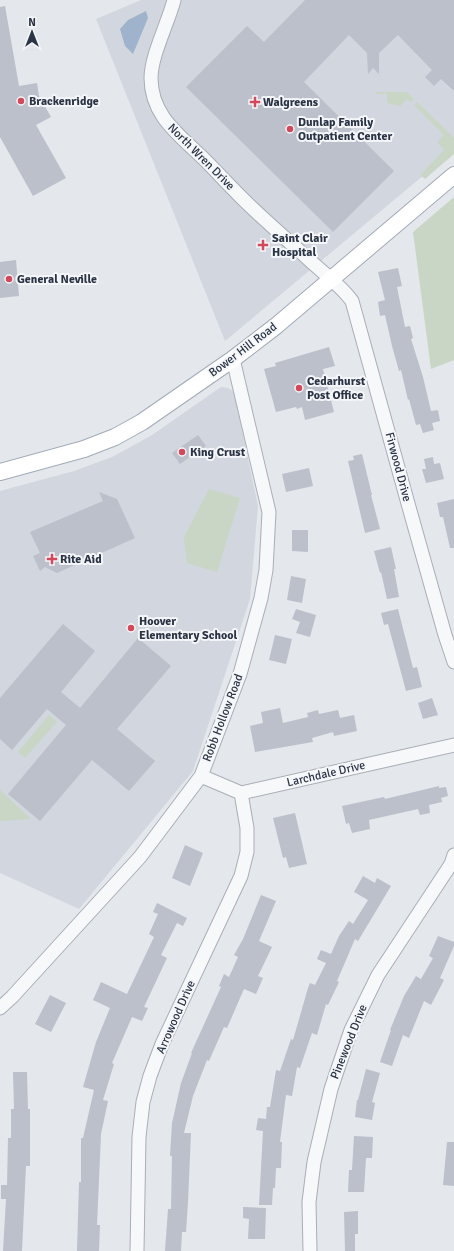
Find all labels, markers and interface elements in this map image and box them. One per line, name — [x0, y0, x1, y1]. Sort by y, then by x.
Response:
north arrow — [12, 12, 52, 52]
text: N — [28, 16, 36, 29]
place label: Brackenridge — [29, 94, 99, 109]
place label: Walgreens — [263, 95, 319, 110]
marker: Brackenridge — [16, 96, 26, 106]
marker: Walgreens — [250, 97, 260, 107]
place label: Dunlap Family Outpatient Center — [298, 115, 392, 144]
street label: North Wren Drive — [164, 120, 238, 194]
marker: Dunlap Family Outpatient Center — [285, 124, 295, 134]
place label: Saint Clair Hospital — [272, 231, 328, 260]
marker: Saint Clair Hospital — [257, 239, 269, 251]
place label: General Neville — [17, 272, 97, 287]
marker: General Neville — [4, 274, 14, 284]
street label: Bower Hill Road — [206, 319, 280, 381]
place label: Cedarhurst Post Office — [307, 374, 366, 403]
marker: Cedarhurst Post Office — [294, 383, 304, 393]
street label: Firwood Drive — [382, 431, 414, 503]
place label: King Crust — [190, 445, 246, 460]
marker: King Crust — [177, 447, 187, 457]
place label: Rite Aid — [60, 552, 102, 567]
marker: Rite Aid — [47, 554, 57, 564]
place label: Hoover Elementary School — [139, 614, 238, 643]
marker: Hoover Elementary School — [126, 623, 136, 633]
street label: Robb Hollow Road — [199, 672, 247, 764]
street label: Larchdale Drive — [285, 758, 367, 790]
street label: Arrowood Drive — [153, 978, 199, 1056]
street label: Pinewood Drive — [327, 1002, 371, 1082]

